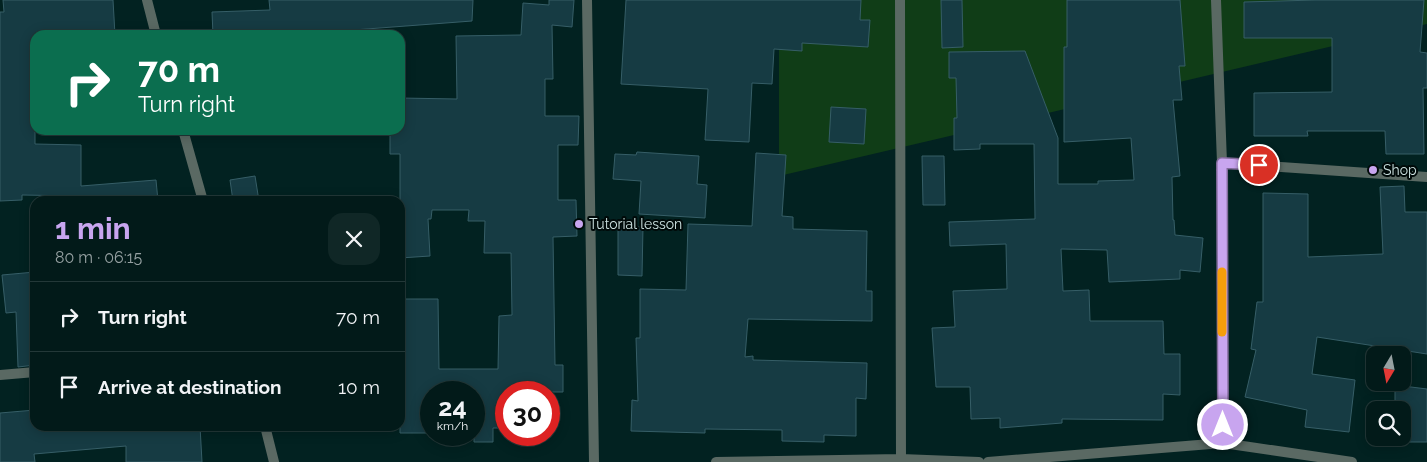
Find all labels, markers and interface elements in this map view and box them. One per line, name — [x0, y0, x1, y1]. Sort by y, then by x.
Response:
text: 70 m — [138, 49, 220, 90]
icon: right — [55, 50, 120, 115]
text: Turn right — [138, 91, 235, 117]
pin — [1238, 144, 1280, 186]
icon: arrive — [1245, 151, 1273, 179]
place label: Shop — [1383, 162, 1417, 178]
marker: Shop — [1367, 164, 1379, 176]
text: 1 min — [55, 211, 131, 246]
button: close — [328, 213, 380, 265]
place label: Tutorial lesson — [589, 216, 682, 232]
marker: Tutorial lesson — [573, 218, 585, 230]
text: 80 m · 06:15 — [55, 248, 142, 267]
icon: right — [55, 303, 83, 331]
text: Turn right — [98, 306, 187, 328]
text: 70 m — [336, 306, 380, 328]
north arrow — [1366, 346, 1411, 391]
map controls — [1366, 346, 1411, 446]
icon: arrive — [55, 373, 83, 401]
text: Arrive at destination — [98, 376, 282, 398]
text: 10 m — [338, 376, 380, 398]
speed limit sign: 30 — [495, 381, 560, 446]
text: 24 — [438, 392, 467, 422]
position arrow — [1196, 398, 1248, 450]
button: search — [1366, 401, 1411, 446]
text: km/h — [437, 419, 468, 433]

